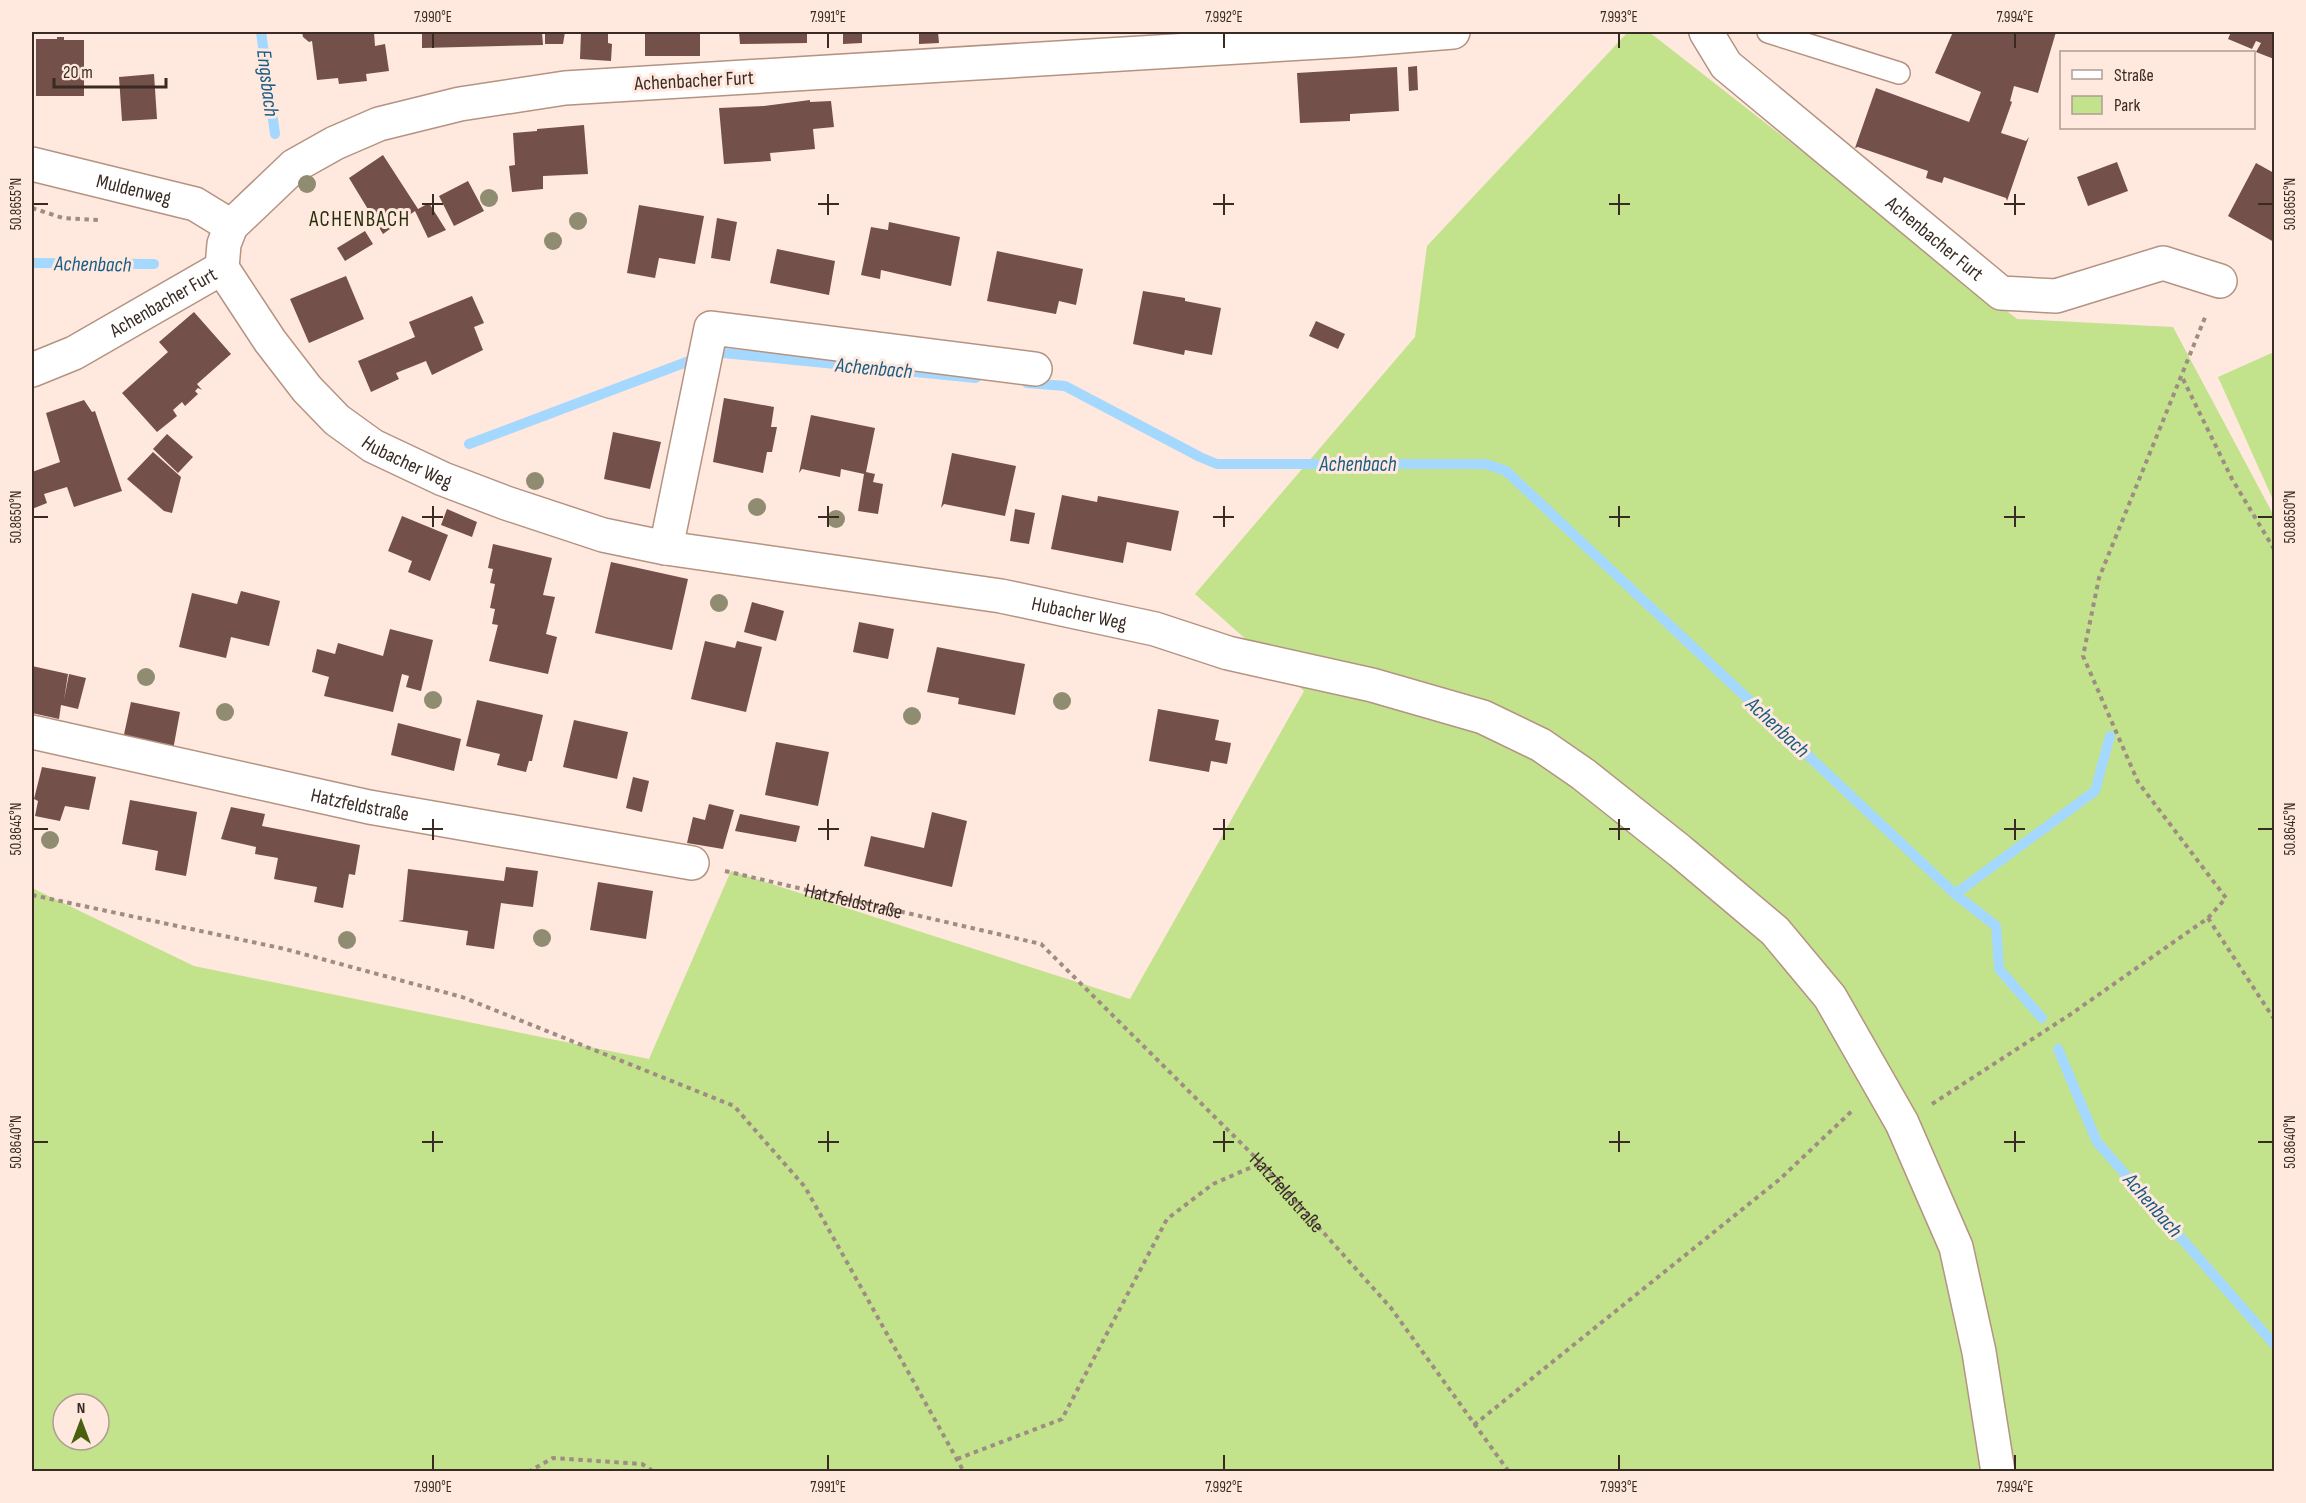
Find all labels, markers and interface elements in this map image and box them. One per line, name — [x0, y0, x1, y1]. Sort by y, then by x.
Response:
text: 7.990°E — [414, 8, 452, 27]
text: 7.991°E — [810, 8, 846, 27]
text: 7.992°E — [1205, 8, 1243, 27]
text: 7.993°E — [1600, 8, 1638, 27]
text: 7.994°E — [1997, 8, 2033, 27]
water label: Engsbach — [251, 48, 284, 118]
scale bar — [54, 51, 166, 89]
legend — [2060, 51, 2255, 129]
text: 20 m — [63, 62, 93, 83]
text: Straße — [2114, 65, 2154, 86]
street label: Achenbacher Furt — [633, 66, 754, 96]
text: Park — [2114, 95, 2140, 116]
street label: Muldenweg — [94, 169, 174, 211]
text: 50.8655°N — [7, 178, 26, 230]
text: 50.8655°N — [2281, 178, 2300, 230]
street label: Achenbacher Furt — [1880, 191, 1988, 286]
district label: ACHENBACH — [308, 207, 411, 232]
water label: Achenbach — [53, 251, 132, 278]
street label: Achenbacher Furt — [105, 263, 221, 343]
water label: Achenbach — [833, 353, 914, 384]
street label: Hubacher Weg — [357, 431, 455, 494]
water label: Achenbach — [1318, 452, 1397, 477]
text: 50.8650°N — [7, 491, 26, 543]
text: 50.8650°N — [2281, 491, 2300, 543]
street label: Hubacher Weg — [1029, 592, 1129, 636]
water label: Achenbach — [1740, 691, 1815, 763]
street label: Hatzfeldstraße — [309, 783, 411, 827]
text: 50.8645°N — [7, 803, 26, 855]
text: 50.8645°N — [2281, 803, 2300, 855]
street label: Hatzfeldstraße — [802, 879, 905, 925]
text: 50.8640°N — [7, 1115, 26, 1169]
text: 50.8640°N — [2281, 1115, 2300, 1169]
street label: Hatzfeldstraße — [1244, 1148, 1329, 1238]
water label: Achenbach — [2117, 1167, 2187, 1243]
north arrow — [51, 1392, 111, 1452]
text: N — [77, 1399, 85, 1418]
text: 7.990°E — [414, 1478, 452, 1497]
text: 7.991°E — [810, 1478, 846, 1497]
text: 7.992°E — [1205, 1478, 1243, 1497]
text: 7.993°E — [1600, 1478, 1638, 1497]
text: 7.994°E — [1997, 1478, 2033, 1497]

